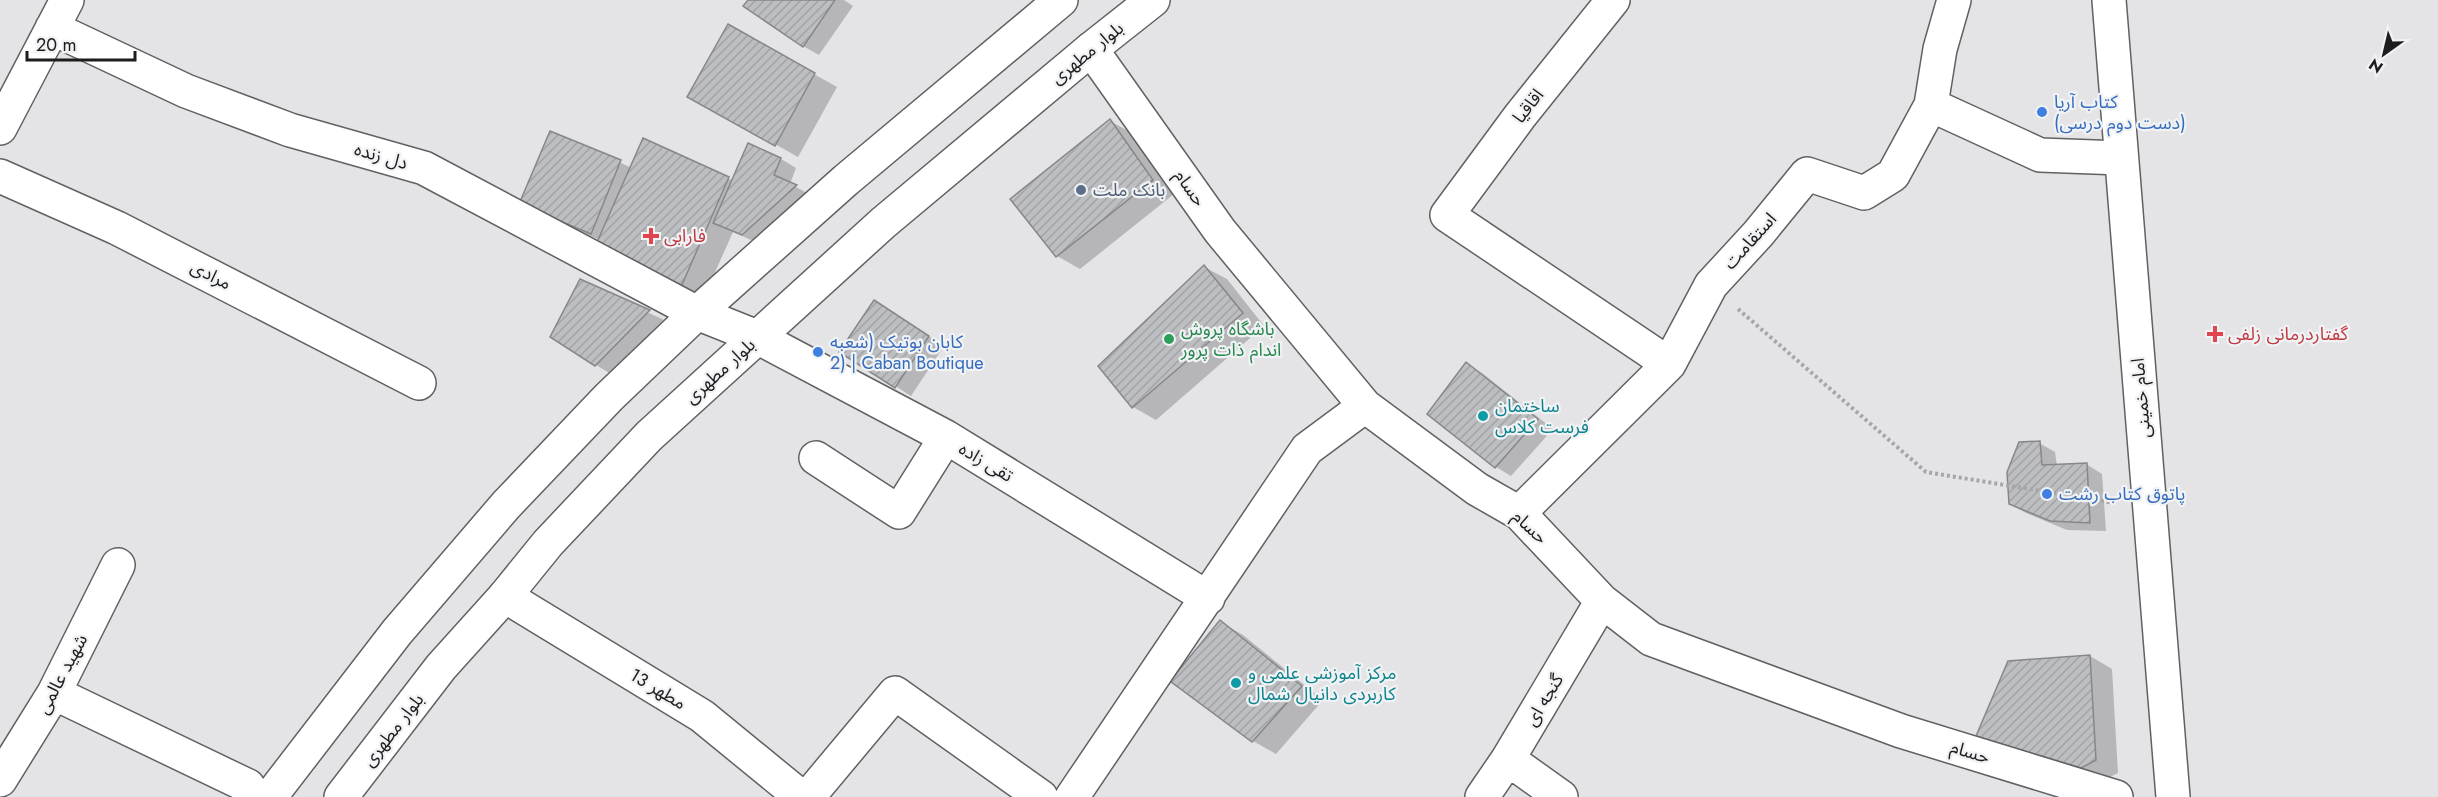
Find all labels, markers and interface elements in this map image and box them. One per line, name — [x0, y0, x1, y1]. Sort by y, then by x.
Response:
street label: بلوار مطهری — [1045, 15, 1129, 91]
scale bar — [27, 24, 135, 62]
north arrow — [2354, 24, 2414, 84]
text: 20 m — [36, 32, 76, 58]
text: N — [2364, 53, 2388, 79]
street label: اقاقیا — [1506, 83, 1550, 129]
place label: کتاب آریا (دست دوم درسی) — [2054, 89, 2186, 137]
marker: کتاب آریا (دست دوم درسی) — [2035, 105, 2049, 119]
street label: دل زنده — [351, 136, 411, 176]
street label: حسام — [1167, 164, 1212, 212]
place label: بانک ملت — [1093, 177, 1165, 203]
marker: بانک ملت — [1074, 183, 1088, 197]
street label: استقامت — [1717, 207, 1783, 275]
place label: فارابی — [664, 223, 706, 249]
marker: فارابی — [642, 227, 660, 245]
street label: مرادی — [186, 254, 236, 296]
place label: باشگاه پروش اندام ذات پرور — [1180, 316, 1281, 364]
place label: گفتاردرمانی زلفی — [2228, 321, 2349, 347]
marker: گفتاردرمانی زلفی — [2206, 325, 2224, 343]
place label: کابان بوتیک (شعبه 2) | Caban Boutique — [830, 329, 984, 376]
street label: بلوار مطهری — [679, 332, 761, 410]
marker: باشگاه پروش اندام ذات پرور — [1162, 332, 1176, 346]
marker: کابان بوتیک (شعبه 2) | Caban Boutique — [811, 345, 825, 359]
street label: امام خمینی — [2125, 357, 2158, 439]
place label: ساختمان فرست کلاس — [1495, 393, 1589, 440]
marker: ساختمان فرست کلاس — [1476, 409, 1490, 423]
street label: تقی زاده — [954, 436, 1018, 488]
place label: پاتوق کتاب رشت — [2059, 481, 2185, 507]
marker: پاتوق کتاب رشت — [2040, 487, 2054, 501]
street label: حسام — [1506, 504, 1553, 551]
street label: شهید عالمی — [30, 629, 94, 719]
place label: مرکز آموزشی علمی و کاربردی دانیال شمال — [1248, 660, 1396, 707]
street label: مطهر 13 — [625, 662, 691, 716]
street label: گنجه ای — [1518, 668, 1570, 731]
marker: مرکز آموزشی علمی و کاربردی دانیال شمال — [1229, 676, 1243, 690]
street label: بلوار مطهری — [356, 688, 430, 772]
street label: حسام — [1947, 734, 1993, 771]

